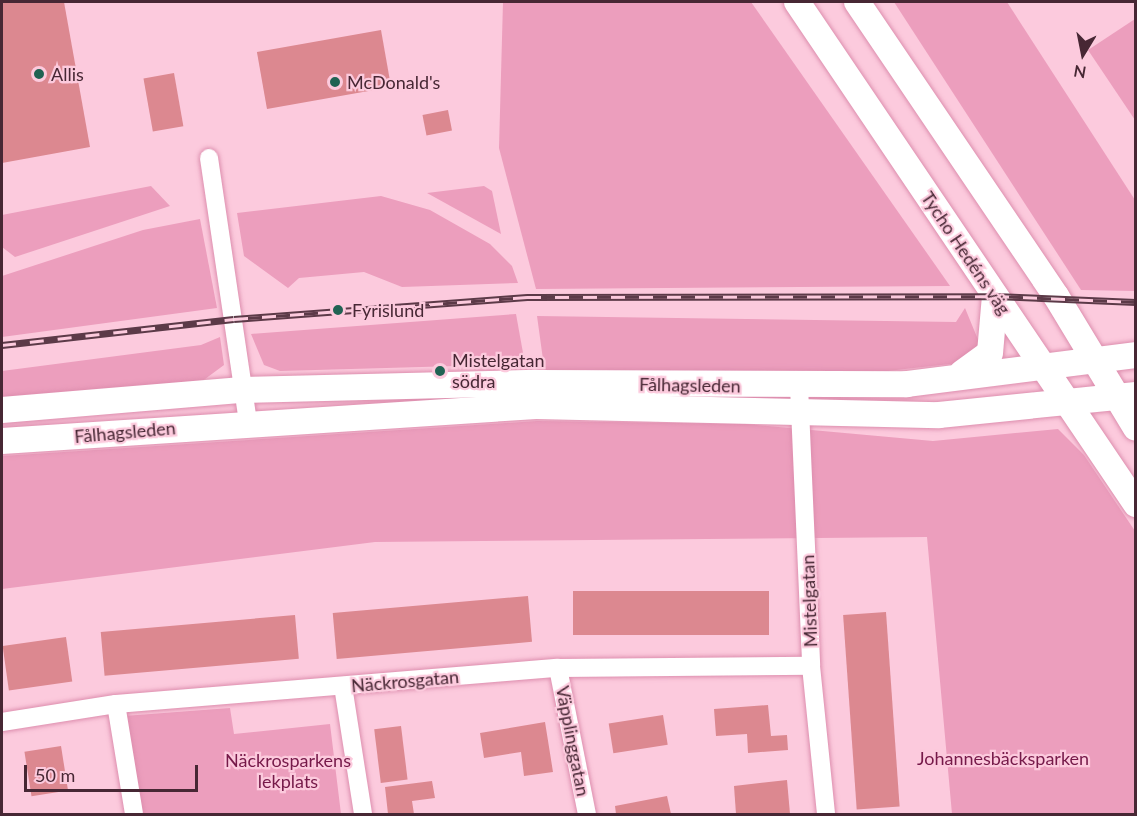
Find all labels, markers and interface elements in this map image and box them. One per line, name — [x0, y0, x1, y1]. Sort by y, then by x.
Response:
north arrow — [1053, 24, 1113, 84]
text: N — [1072, 62, 1088, 83]
place label: Allis — [51, 63, 84, 85]
marker: Allis — [32, 67, 46, 81]
place label: McDonald's — [347, 71, 440, 93]
marker: McDonald's — [328, 75, 342, 89]
street label: Tycho Hedéns väg — [917, 187, 1015, 319]
place label: Fyrislund — [352, 299, 424, 321]
marker: Fyrislund — [329, 301, 347, 319]
place label: Mistelgatan södra — [452, 350, 544, 392]
marker: Mistelgatan södra — [433, 364, 447, 378]
street label: Fålhagsleden — [639, 373, 741, 397]
street label: Fålhagsleden — [73, 417, 177, 447]
street label: Mistelgatan — [797, 554, 821, 648]
street label: Näckrosgatan — [350, 666, 460, 696]
street label: Väpplinggatan — [552, 684, 594, 798]
park label: Johannesbäcksparken — [917, 747, 1089, 769]
park label: Näckrosparkens lekplats — [225, 750, 351, 792]
scale bar — [27, 753, 201, 791]
text: 50 m — [35, 764, 75, 786]

